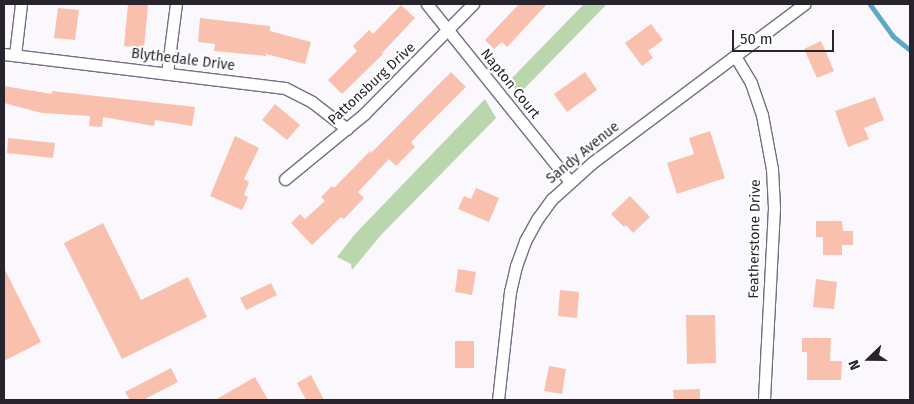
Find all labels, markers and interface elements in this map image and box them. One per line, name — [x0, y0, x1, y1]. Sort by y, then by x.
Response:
scale bar — [734, 20, 836, 52]
text: 50 m — [740, 30, 773, 48]
street label: Pattonsburg Drive — [325, 39, 419, 129]
street label: Blythedale Drive — [130, 45, 236, 75]
street label: Napton Court — [477, 46, 543, 122]
street label: Sandy Avenue — [543, 119, 623, 187]
street label: Featherstone Drive — [746, 179, 764, 299]
north arrow — [844, 334, 894, 384]
text: N — [845, 357, 864, 372]

